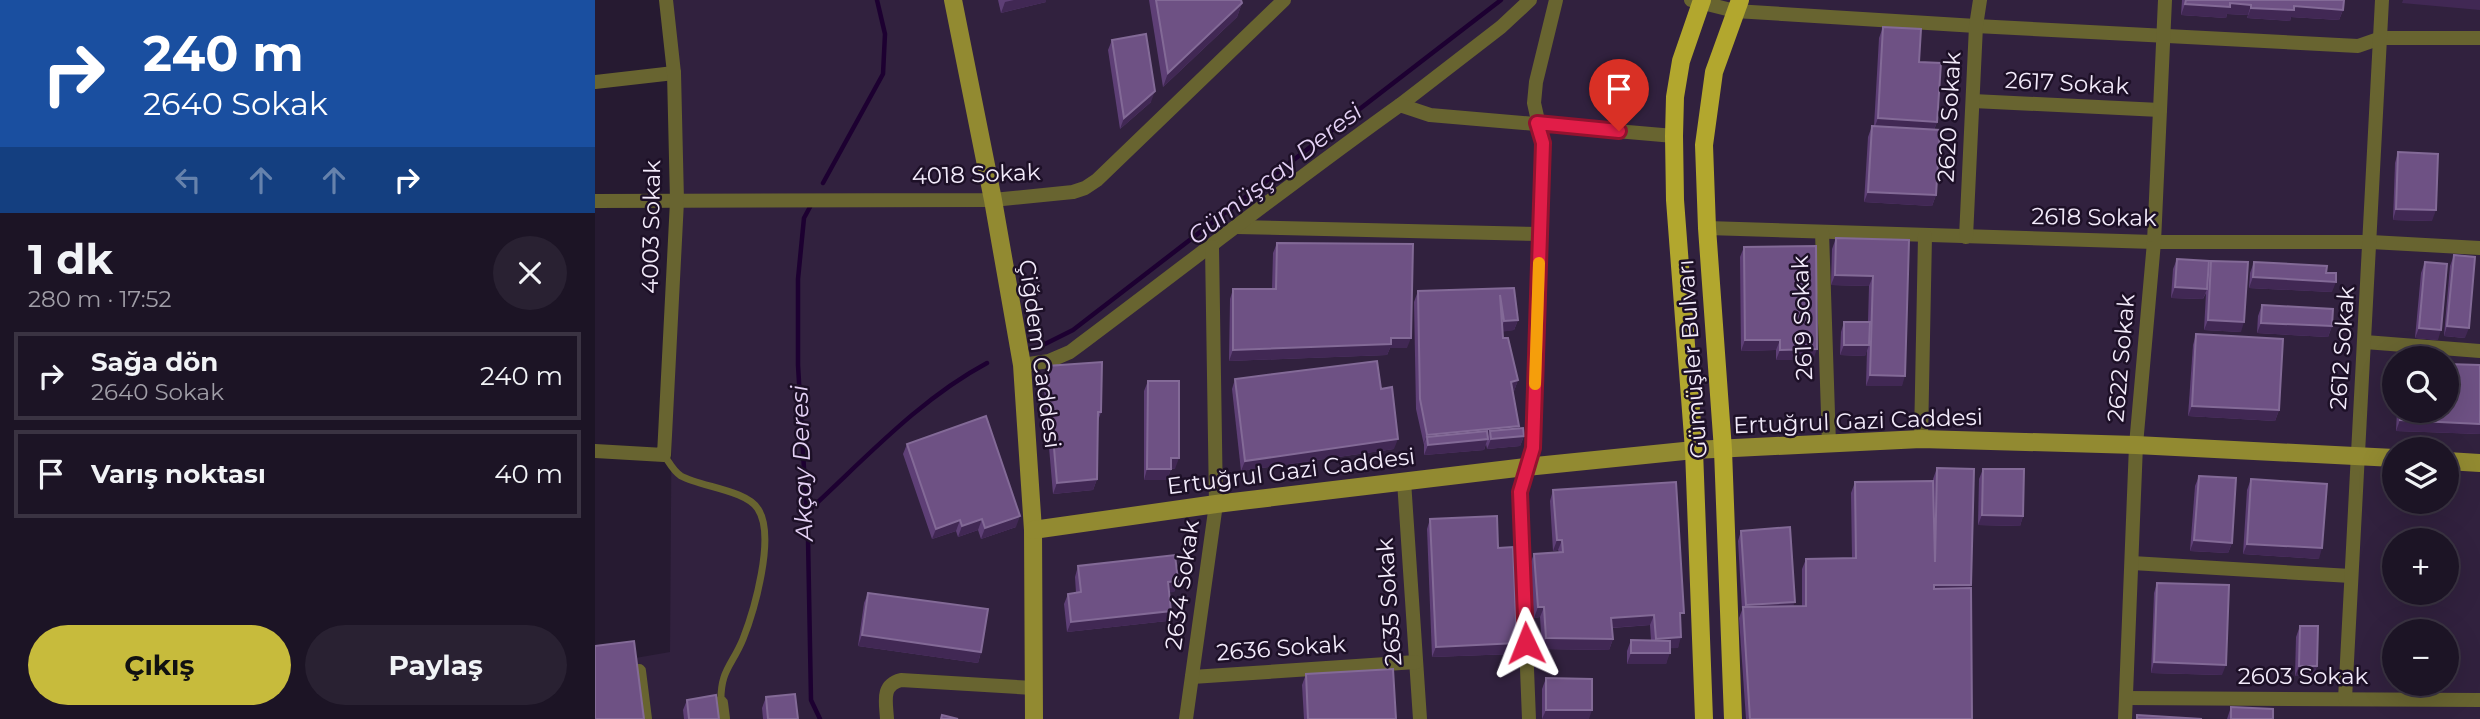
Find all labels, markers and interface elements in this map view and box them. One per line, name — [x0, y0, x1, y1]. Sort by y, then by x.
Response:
text: 240 m — [143, 24, 304, 83]
icon: right — [28, 28, 119, 119]
street label: 2620 Sokak — [1932, 51, 1966, 183]
pin — [1589, 59, 1649, 131]
street label: 2617 Sokak — [2004, 66, 2130, 100]
icon: arrive — [1600, 70, 1638, 108]
text: 2640 Sokak — [143, 84, 328, 123]
water label: Gümüşçay Deresi — [1182, 96, 1368, 251]
street label: 4018 Sokak — [911, 158, 1041, 190]
street label: 4003 Sokak — [636, 160, 666, 294]
icon: left — [169, 161, 207, 199]
icon: ahead — [242, 161, 280, 199]
icon: ahead — [315, 161, 353, 199]
icon: right — [388, 161, 426, 199]
street label: 2618 Sokak — [2031, 202, 2157, 232]
text: 1 dk — [28, 233, 113, 285]
button: close — [493, 236, 567, 310]
street label: 2619 Sokak — [1786, 255, 1818, 381]
street label: Çiğdem Caddesi — [1013, 258, 1067, 450]
street label: Gümüşler Bulvarı — [1671, 259, 1713, 459]
text: 280 m · 17:52 — [28, 285, 171, 313]
street label: 2612 Sokak — [2324, 285, 2360, 411]
street label: 2622 Sokak — [2101, 292, 2141, 423]
text: Sağa dön — [91, 346, 218, 378]
map controls — [2382, 346, 2459, 696]
button: search — [2382, 346, 2459, 423]
icon: right — [32, 357, 70, 395]
text: 240 m — [480, 360, 563, 392]
text: 2640 Sokak — [91, 378, 224, 406]
water label: Akçay Deresi — [784, 384, 819, 543]
street label: Ertuğrul Gazi Caddesi — [1733, 403, 1983, 439]
button: layers — [2382, 437, 2459, 514]
street label: Ertuğrul Gazi Caddesi — [1165, 442, 1417, 500]
icon: arrive — [32, 455, 70, 493]
text: Varış noktası — [91, 458, 266, 490]
text: 40 m — [494, 458, 563, 490]
street label: 2634 Sokak — [1159, 518, 1205, 652]
button: + — [2382, 528, 2459, 605]
street label: 2635 Sokak — [1371, 537, 1407, 667]
position arrow — [1489, 606, 1563, 680]
button: − — [2382, 619, 2459, 696]
button: Çıkış — [28, 625, 291, 705]
button: Paylaş — [305, 625, 567, 705]
street label: 2636 Sokak — [1215, 630, 1347, 666]
street label: 2603 Sokak — [2238, 662, 2368, 690]

